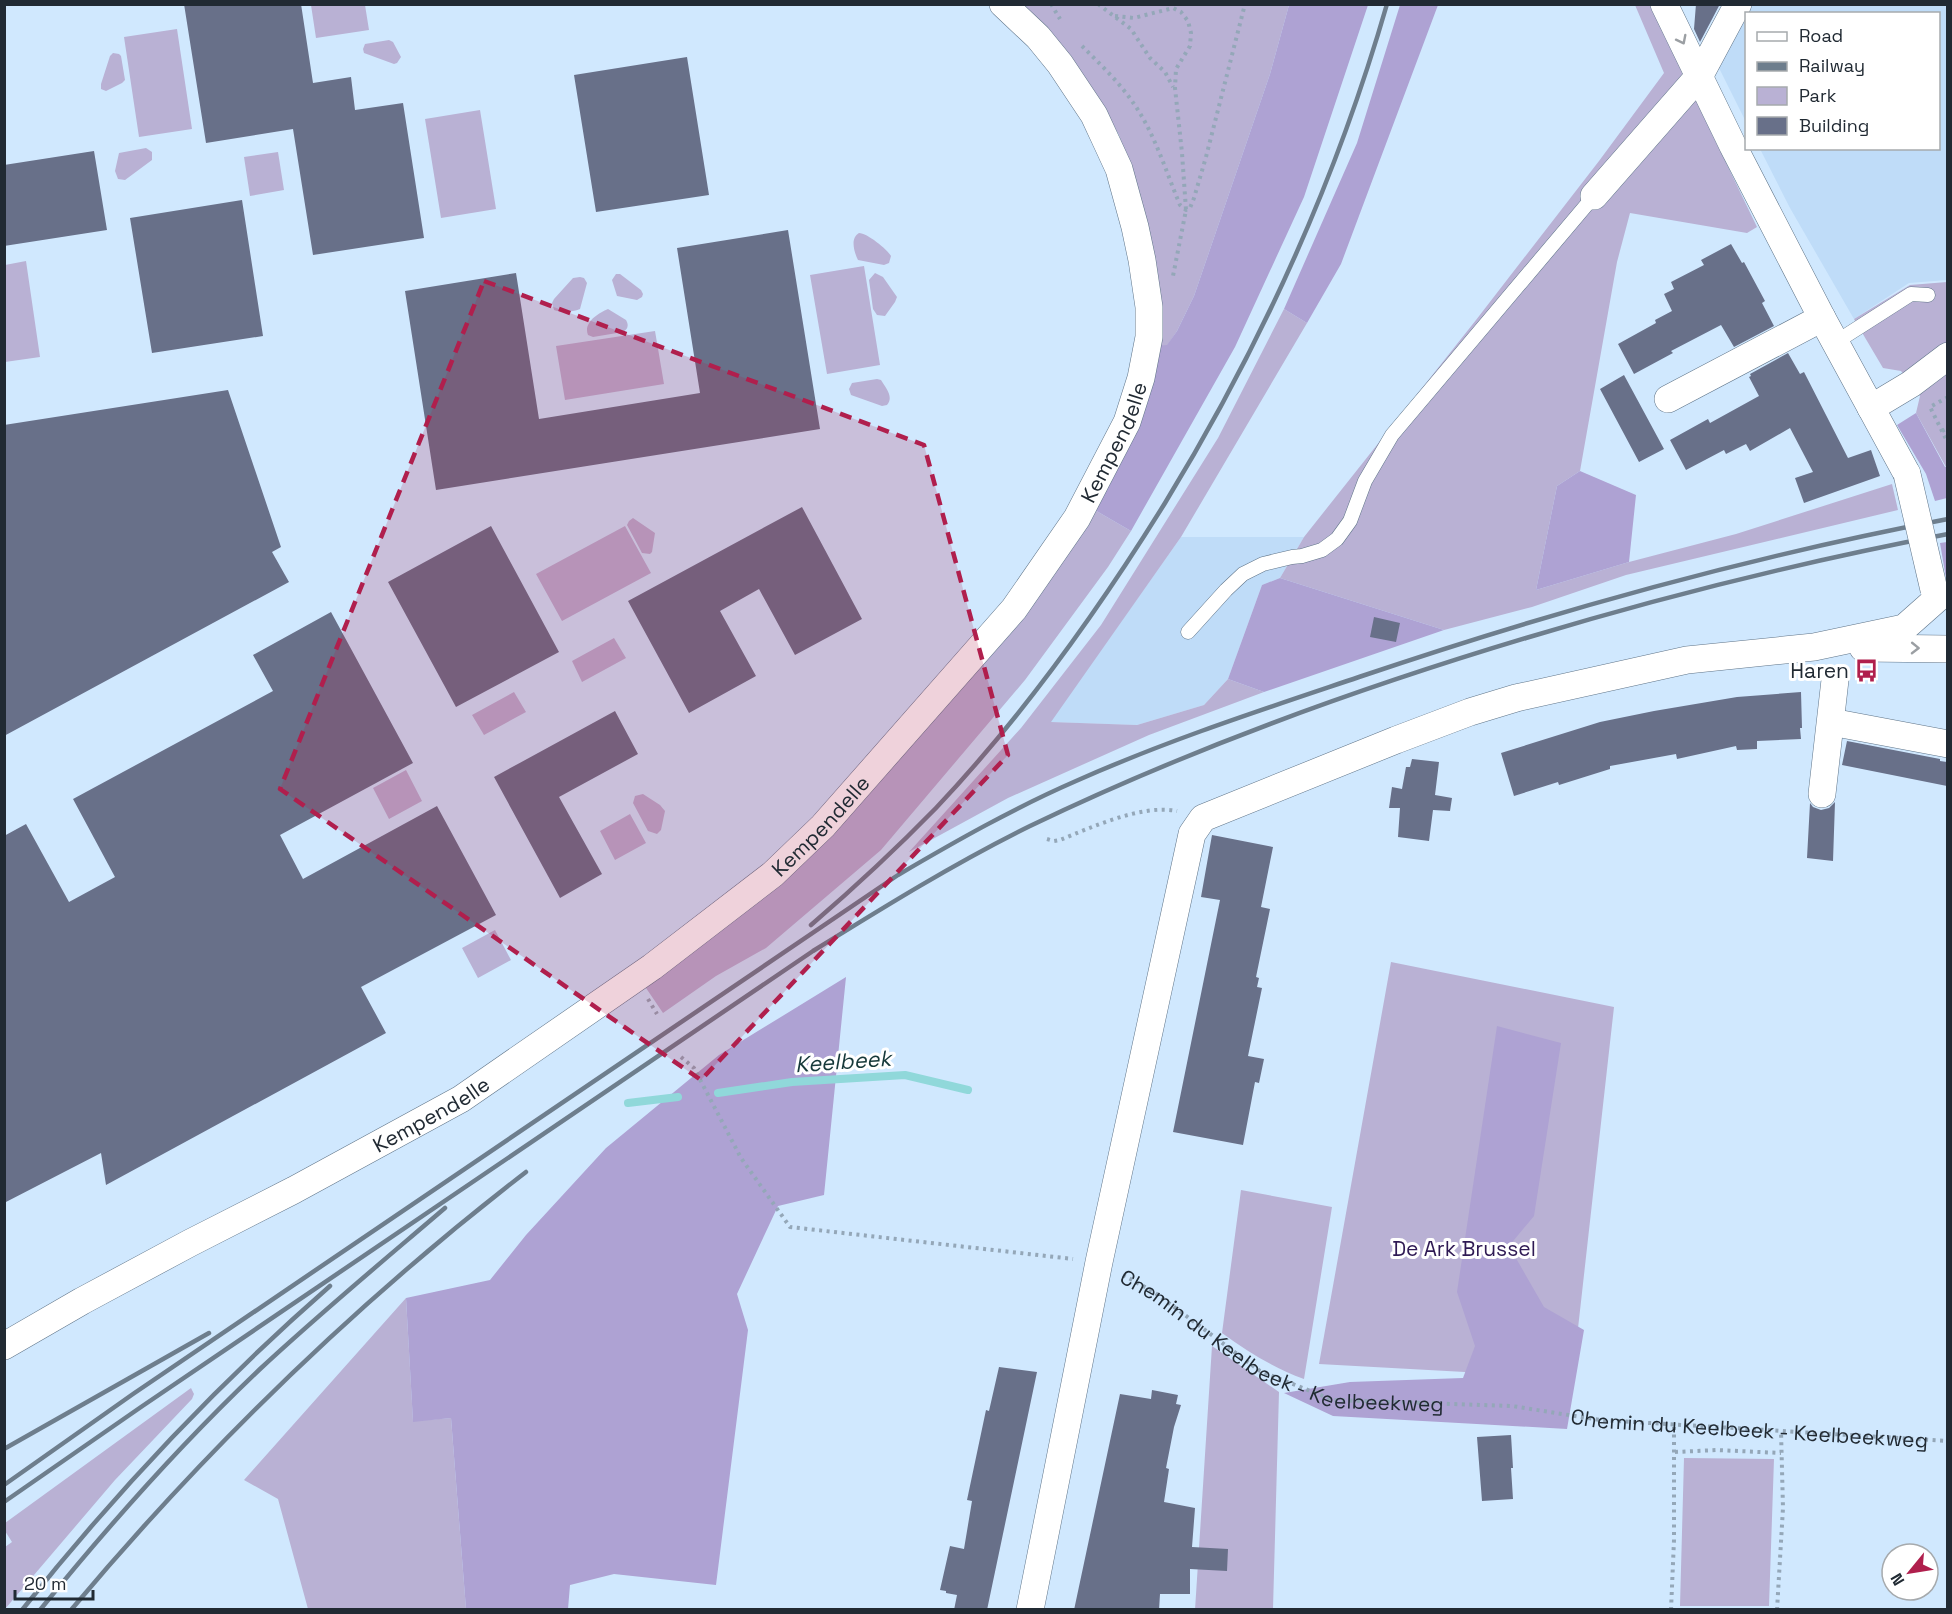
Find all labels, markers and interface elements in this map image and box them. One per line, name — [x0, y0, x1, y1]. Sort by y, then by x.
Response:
legend — [1745, 12, 1940, 150]
text: Road — [1799, 24, 1843, 47]
one-way arrow — [1674, 33, 1686, 44]
text: Railway — [1799, 54, 1865, 77]
text: Park — [1799, 84, 1837, 107]
text: Building — [1799, 114, 1869, 137]
street label: Kempendelle — [1074, 378, 1152, 507]
one-way arrow — [1910, 642, 1919, 655]
place label: Haren — [1790, 657, 1849, 684]
bus stop icon: Haren — [1854, 657, 1880, 683]
street label: Kempendelle — [765, 769, 875, 882]
water label: Keelbeek — [794, 1044, 894, 1078]
street label: Kempendelle — [368, 1070, 495, 1158]
park label: De Ark Brussel — [1392, 1235, 1536, 1262]
street label: Chemin du Keelbeek - Keelbeekweg — [1116, 1263, 1444, 1417]
street label: Chemin du Keelbeek - Keelbeekweg — [1569, 1402, 1929, 1453]
north arrow — [1880, 1542, 1940, 1602]
scale bar — [15, 1563, 93, 1601]
text: N — [1886, 1569, 1909, 1589]
text: 20 m — [24, 1572, 67, 1595]

